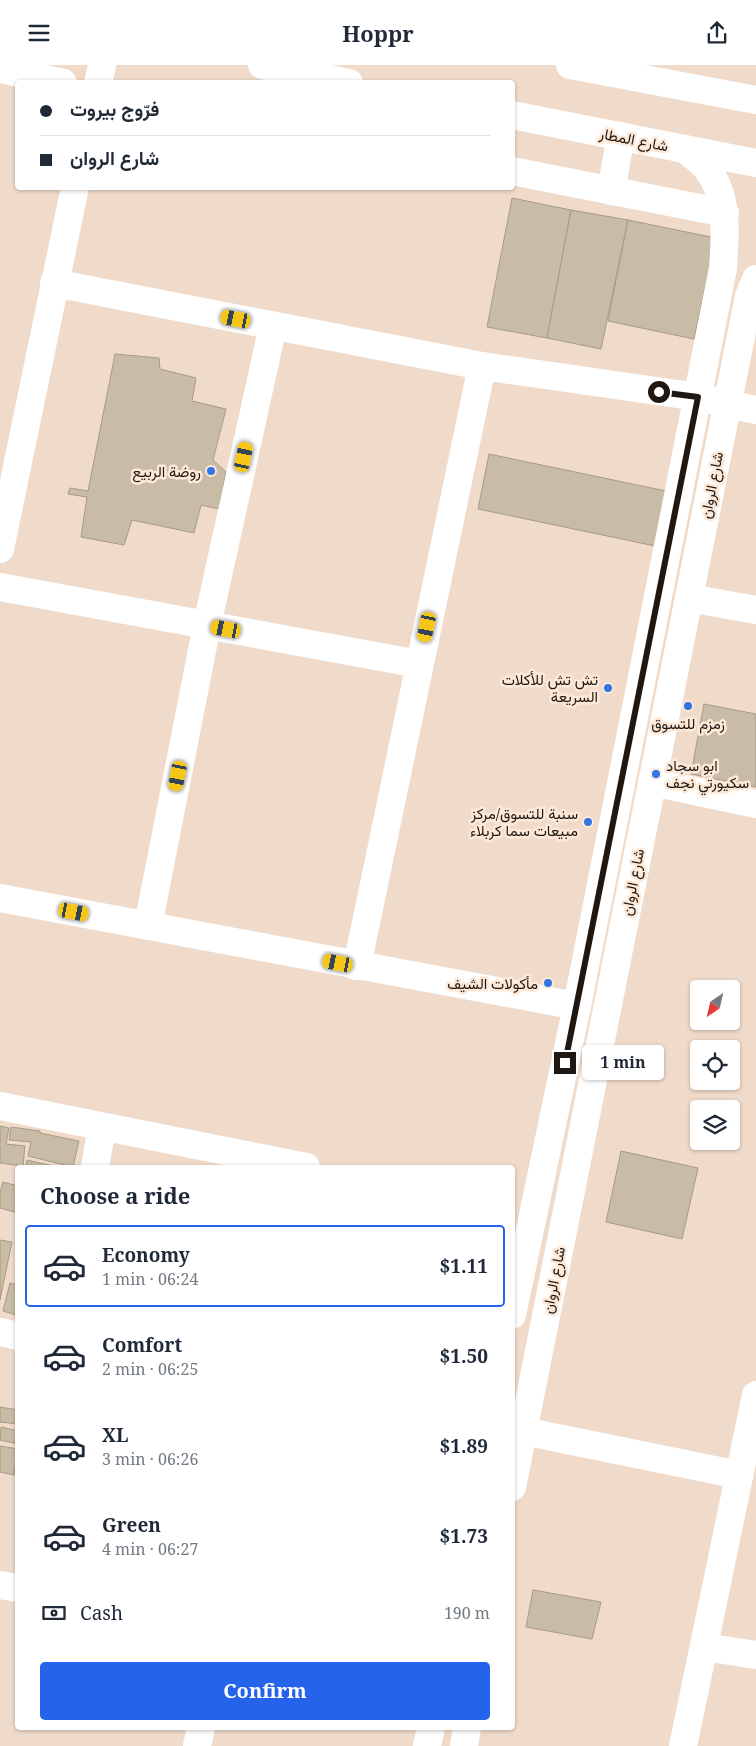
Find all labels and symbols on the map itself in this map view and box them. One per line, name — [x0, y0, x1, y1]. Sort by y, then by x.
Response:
street label: شارع المطار — [597, 122, 670, 157]
car — [219, 309, 252, 329]
route start — [648, 381, 670, 403]
car — [233, 441, 254, 473]
street label: شارع الروان — [695, 450, 729, 521]
place label: روضة الربيع — [132, 461, 201, 483]
marker: روضة الربيع — [205, 465, 217, 477]
car — [416, 611, 437, 643]
car — [209, 619, 242, 639]
place label: تش تش للأكلات السريعة — [502, 669, 598, 706]
marker: تش تش للأكلات السريعة — [602, 682, 614, 694]
marker: زمزم للتسوق — [682, 700, 694, 712]
place label: زمزم للتسوق — [651, 713, 725, 734]
place label: ابو سجاد سكيورتي نجف — [666, 755, 749, 796]
car — [167, 760, 188, 792]
marker: ابو سجاد سكيورتي نجف — [650, 768, 662, 780]
place label: سنبة للتسوق/مركز مبيعات سما كربلاء — [470, 803, 578, 840]
marker: سنبة للتسوق/مركز مبيعات سما كربلاء — [582, 816, 594, 828]
street label: شارع الروان — [616, 847, 650, 918]
car — [57, 902, 90, 922]
car — [321, 953, 354, 973]
place label: مأكولات الشيف — [447, 973, 538, 993]
marker: مأكولات الشيف — [542, 977, 554, 989]
north arrow — [690, 980, 740, 1030]
callout: 1 min — [582, 1045, 665, 1081]
route end — [554, 1052, 576, 1074]
street label: شارع الروان — [537, 1245, 571, 1316]

